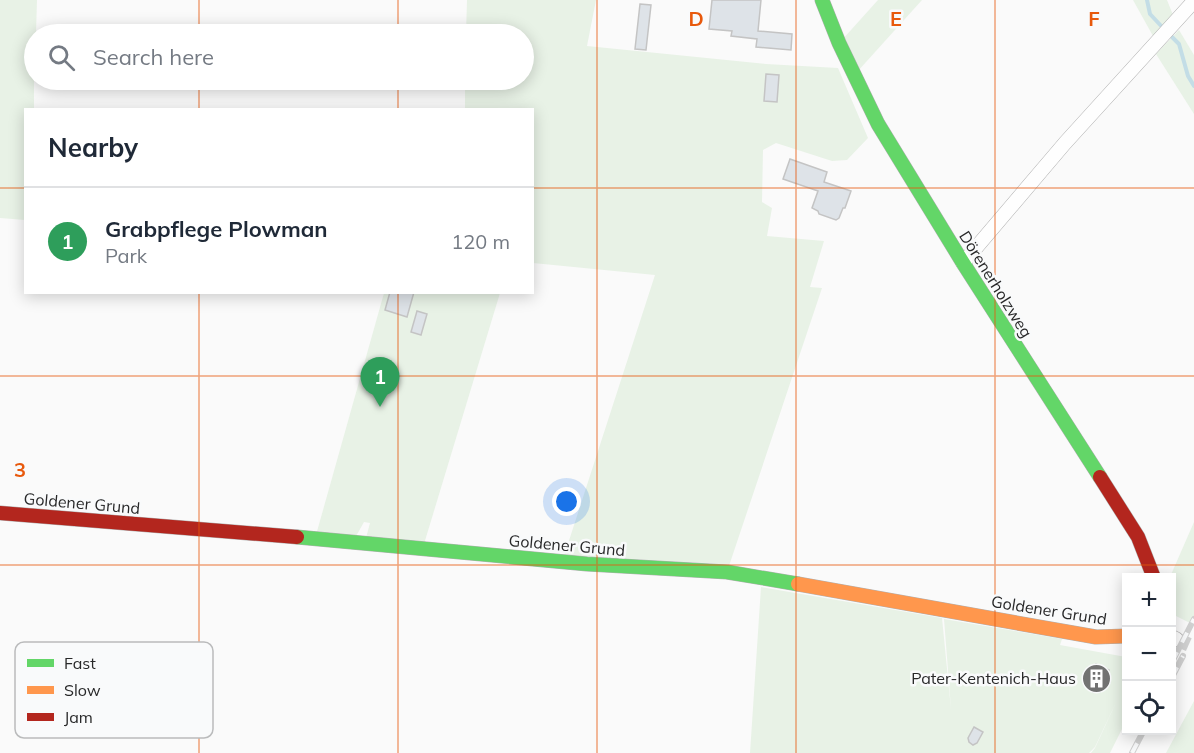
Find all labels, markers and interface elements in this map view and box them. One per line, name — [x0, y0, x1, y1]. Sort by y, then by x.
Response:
text: D — [688, 6, 704, 31]
text: E — [890, 6, 902, 31]
text: F — [1088, 6, 1100, 31]
search box — [24, 24, 534, 90]
icon: search — [45, 41, 78, 74]
text: Search here — [93, 43, 214, 71]
text: Nearby — [48, 131, 138, 164]
text: Grabpflege Plowman — [105, 215, 328, 243]
street label: Dörenerholzweg — [955, 227, 1037, 341]
text: 1 — [62, 229, 74, 254]
text: 120 m — [451, 229, 510, 254]
text: Park — [105, 243, 147, 268]
pin: 1 — [360, 358, 400, 407]
text: 3 — [14, 457, 26, 482]
your location — [552, 487, 581, 516]
street label: Goldener Grund — [23, 488, 141, 518]
street label: Goldener Grund — [508, 530, 626, 560]
map controls — [1122, 573, 1176, 735]
button: + — [1122, 573, 1176, 627]
street label: Goldener Grund — [990, 591, 1108, 629]
button: − — [1122, 627, 1176, 681]
legend — [15, 642, 213, 738]
text: Fast — [64, 653, 96, 673]
building icon: Pater-Kentenich-Haus — [1081, 662, 1113, 694]
place label: Pater-Kentenich-Haus — [911, 668, 1076, 688]
text: Slow — [64, 680, 101, 700]
button: locate — [1122, 681, 1176, 735]
text: Jam — [64, 707, 93, 727]

